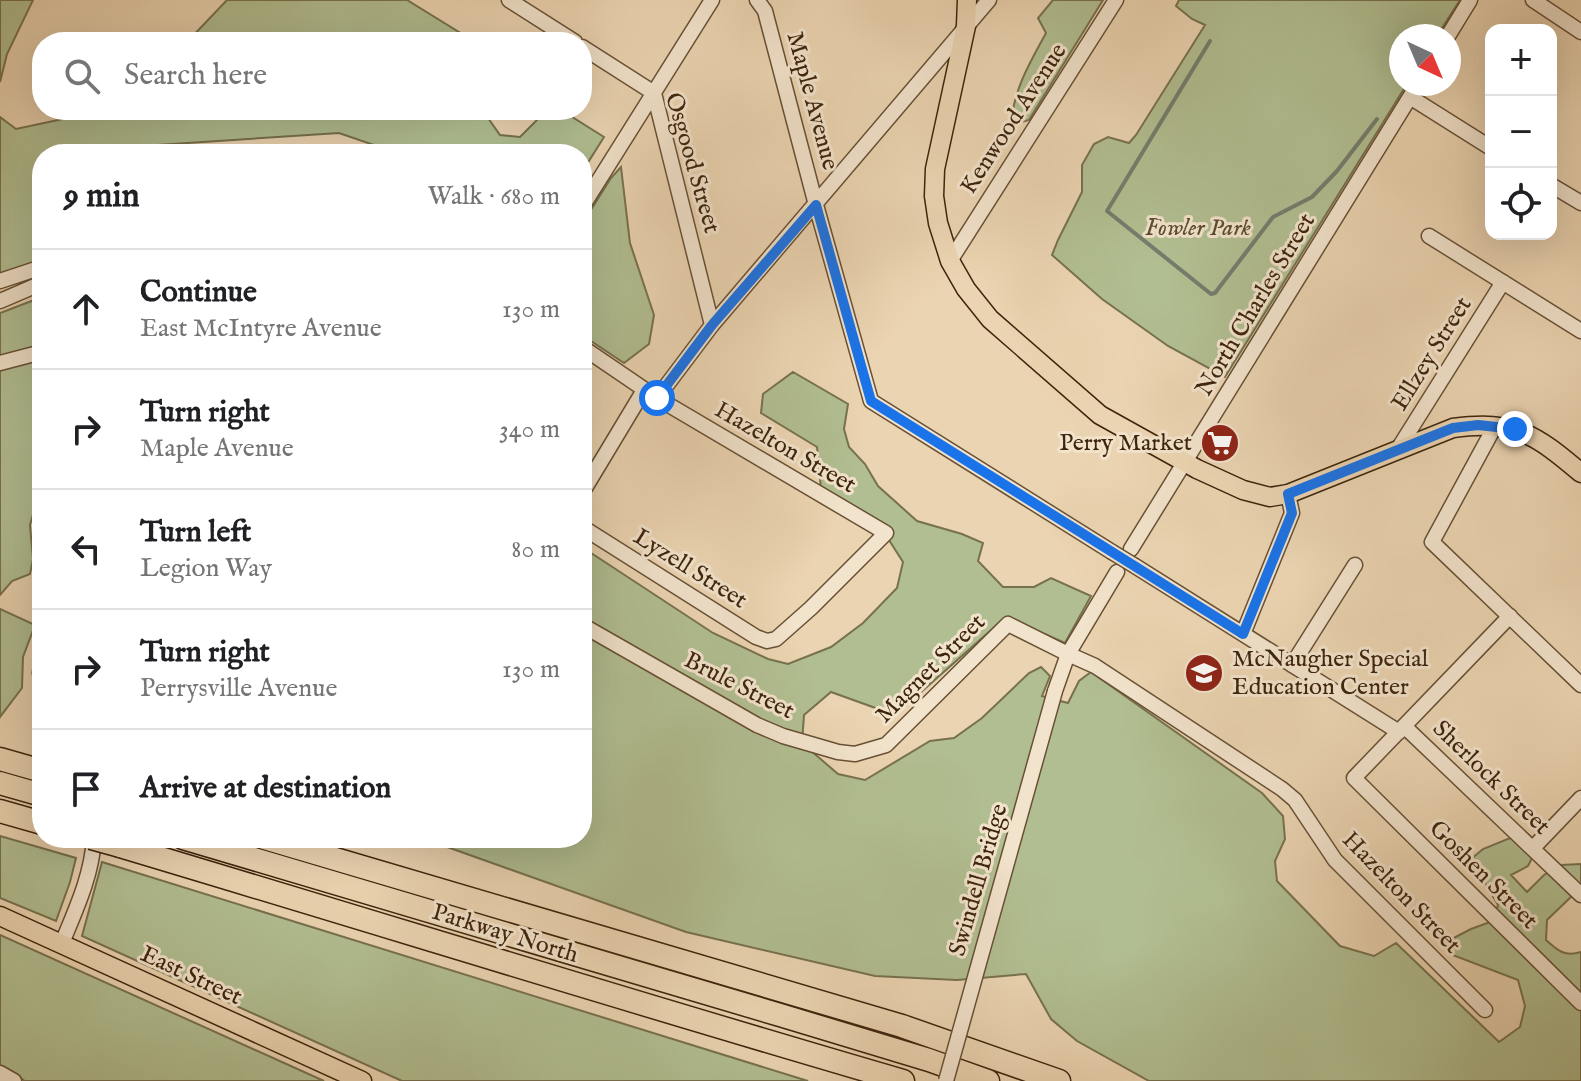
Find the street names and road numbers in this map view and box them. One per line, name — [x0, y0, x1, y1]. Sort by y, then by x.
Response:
street label: Maple Avenue — [779, 28, 845, 174]
street label: Kenwood Avenue — [954, 38, 1074, 200]
street label: Osgood Street — [657, 89, 727, 237]
street label: North Charles Street — [1189, 208, 1323, 402]
street label: Ellzey Street — [1385, 291, 1479, 417]
street label: Hazelton Street — [709, 395, 861, 501]
street label: Lyzell Street — [627, 522, 753, 616]
street label: Magnet Street — [870, 608, 992, 730]
street label: Brule Street — [679, 645, 799, 727]
street label: Sherlock Street — [1425, 714, 1557, 842]
street label: Swindell Bridge — [942, 800, 1016, 960]
street label: Goshen Street — [1422, 814, 1544, 936]
street label: Hazelton Street — [1335, 825, 1467, 961]
street label: Parkway North — [428, 897, 582, 971]
street label: East Street — [135, 939, 247, 1013]

